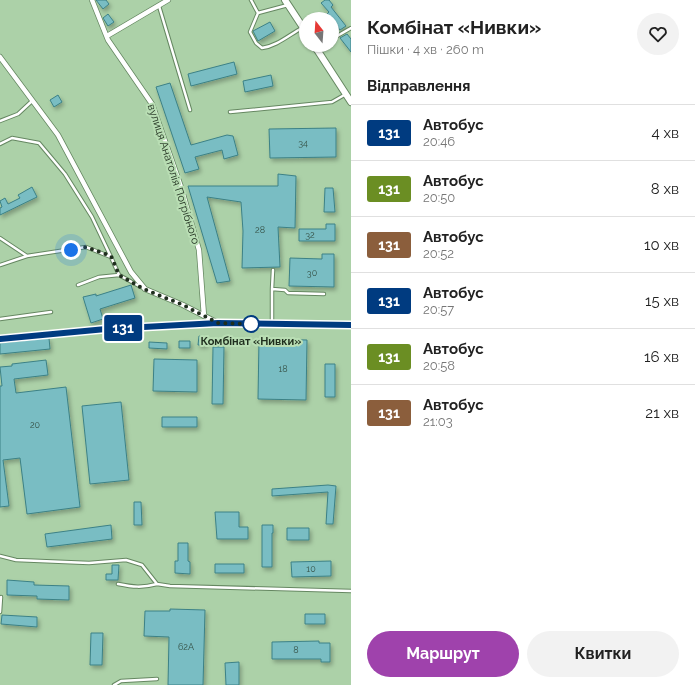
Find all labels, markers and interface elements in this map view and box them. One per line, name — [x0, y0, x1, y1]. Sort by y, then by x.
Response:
north arrow — [299, 12, 339, 52]
map controls — [299, 12, 339, 52]
button: heart — [637, 13, 679, 55]
text: Комбінат «Нивки» — [367, 16, 541, 38]
text: Пішки · 4 хв · 260 m — [367, 42, 484, 57]
text: Відправлення — [367, 77, 470, 95]
street label: вулиця Анатолія Погрібного — [145, 102, 202, 246]
text: Автобус — [423, 116, 484, 134]
text: 4 хв — [651, 124, 679, 142]
text: 131 — [378, 125, 400, 141]
text: 20:46 — [423, 134, 455, 149]
house number: 34 — [298, 138, 308, 148]
text: Автобус — [423, 172, 484, 190]
text: 8 хв — [651, 180, 679, 198]
text: 131 — [378, 181, 400, 197]
text: 20:50 — [423, 190, 455, 205]
house number: 28 — [255, 225, 265, 235]
text: Автобус — [423, 228, 484, 246]
house number: 32 — [305, 230, 315, 240]
text: 10 хв — [644, 236, 679, 254]
text: 131 — [378, 237, 400, 253]
your location — [61, 240, 81, 260]
text: 20:52 — [423, 246, 454, 261]
house number: 30 — [307, 268, 318, 278]
text: Автобус — [423, 284, 484, 302]
text: 15 хв — [645, 292, 679, 310]
text: 131 — [378, 293, 400, 309]
text: 20:57 — [423, 302, 454, 317]
line badge: 131 — [100, 315, 146, 341]
marker: Комбінат «Нивки» — [242, 315, 260, 333]
text: 131 — [112, 320, 134, 336]
place label: Комбінат «Нивки» — [201, 335, 301, 348]
text: Автобус — [423, 340, 484, 358]
text: 16 хв — [644, 348, 679, 366]
text: 131 — [378, 349, 400, 365]
text: 20:58 — [423, 358, 455, 373]
house number: 18 — [278, 364, 288, 374]
text: Автобус — [423, 396, 484, 414]
text: 21 хв — [645, 404, 679, 422]
text: 131 — [378, 405, 400, 421]
text: 21:03 — [423, 414, 453, 429]
house number: 20 — [30, 420, 41, 430]
house number: 10 — [306, 564, 316, 574]
button: Маршрут — [367, 631, 519, 677]
button: Квитки — [527, 631, 679, 677]
house number: 62А — [178, 642, 194, 652]
house number: 8 — [293, 645, 299, 655]

